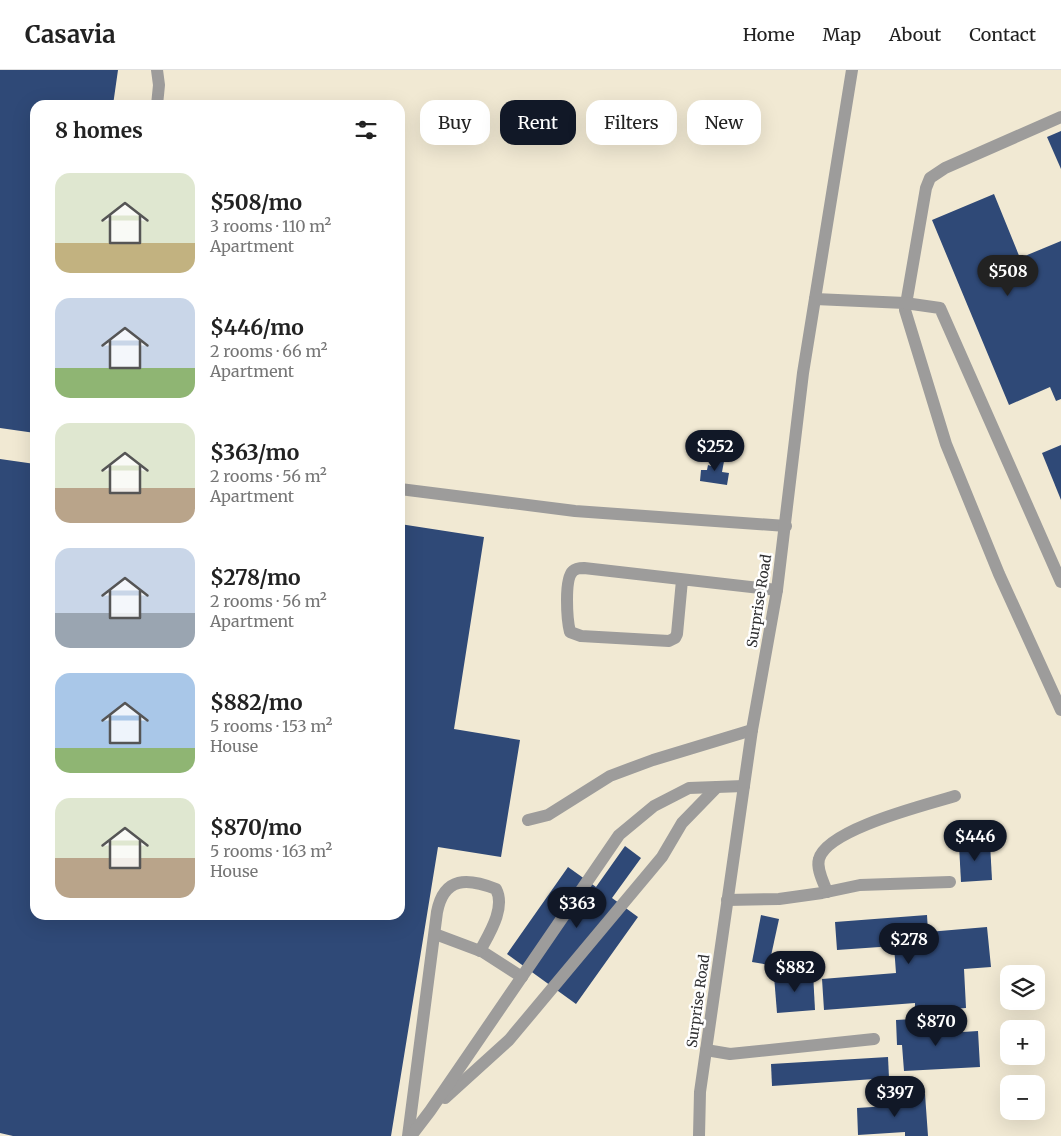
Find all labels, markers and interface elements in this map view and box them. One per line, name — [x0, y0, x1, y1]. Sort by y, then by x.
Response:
text: Casavia — [25, 19, 116, 50]
text: Home — [743, 23, 795, 46]
text: Map — [823, 23, 861, 46]
text: About — [889, 23, 941, 46]
text: Contact — [969, 23, 1036, 46]
chip: Buy — [420, 100, 490, 145]
chip: Rent — [500, 100, 576, 145]
chip: Filters — [586, 100, 677, 145]
chip: New — [687, 100, 761, 145]
icon: filters — [352, 116, 380, 144]
text: 8 homes — [55, 117, 143, 144]
text: $508/mo — [210, 189, 302, 216]
icon: home — [95, 193, 155, 253]
text: 3 rooms · 110 m² — [210, 216, 331, 236]
text: Apartment — [210, 236, 294, 256]
pin: $508 — [978, 254, 1038, 297]
text: $508 — [988, 261, 1028, 281]
text: $446/mo — [210, 314, 304, 341]
icon: home — [95, 318, 155, 378]
text: 2 rooms · 66 m² — [210, 341, 327, 361]
text: Apartment — [210, 361, 294, 381]
pin: $252 — [685, 430, 745, 472]
text: $252 — [696, 436, 734, 456]
text: $363/mo — [210, 439, 299, 466]
icon: home — [95, 443, 155, 503]
text: 2 rooms · 56 m² — [210, 466, 327, 486]
text: Apartment — [210, 486, 294, 506]
street label: Surprise Road — [743, 553, 775, 649]
text: $278/mo — [210, 564, 301, 591]
icon: home — [95, 568, 155, 628]
text: 2 rooms · 56 m² — [210, 591, 327, 611]
text: Apartment — [210, 611, 294, 631]
text: $882/mo — [210, 689, 302, 716]
icon: home — [95, 693, 155, 753]
text: 5 rooms · 153 m² — [210, 716, 332, 736]
text: House — [210, 736, 258, 756]
text: $870/mo — [210, 814, 302, 841]
icon: home — [95, 818, 155, 878]
pin: $446 — [945, 820, 1005, 862]
text: $446 — [955, 826, 995, 846]
text: 5 rooms · 163 m² — [210, 841, 332, 861]
text: House — [210, 861, 258, 881]
pin: $363 — [547, 886, 607, 929]
text: $363 — [558, 893, 596, 913]
pin: $278 — [879, 922, 939, 965]
text: $278 — [890, 929, 928, 949]
pin: $882 — [765, 950, 825, 993]
street label: Surprise Road — [683, 953, 714, 1049]
text: $882 — [775, 957, 815, 977]
map controls — [1000, 965, 1045, 1120]
button: layers — [1000, 965, 1045, 1010]
pin: $870 — [906, 1004, 966, 1047]
text: $870 — [916, 1011, 956, 1031]
button: + — [1000, 1020, 1045, 1065]
button: − — [1000, 1075, 1045, 1120]
pin: $397 — [865, 1076, 925, 1118]
text: $397 — [876, 1082, 914, 1102]

